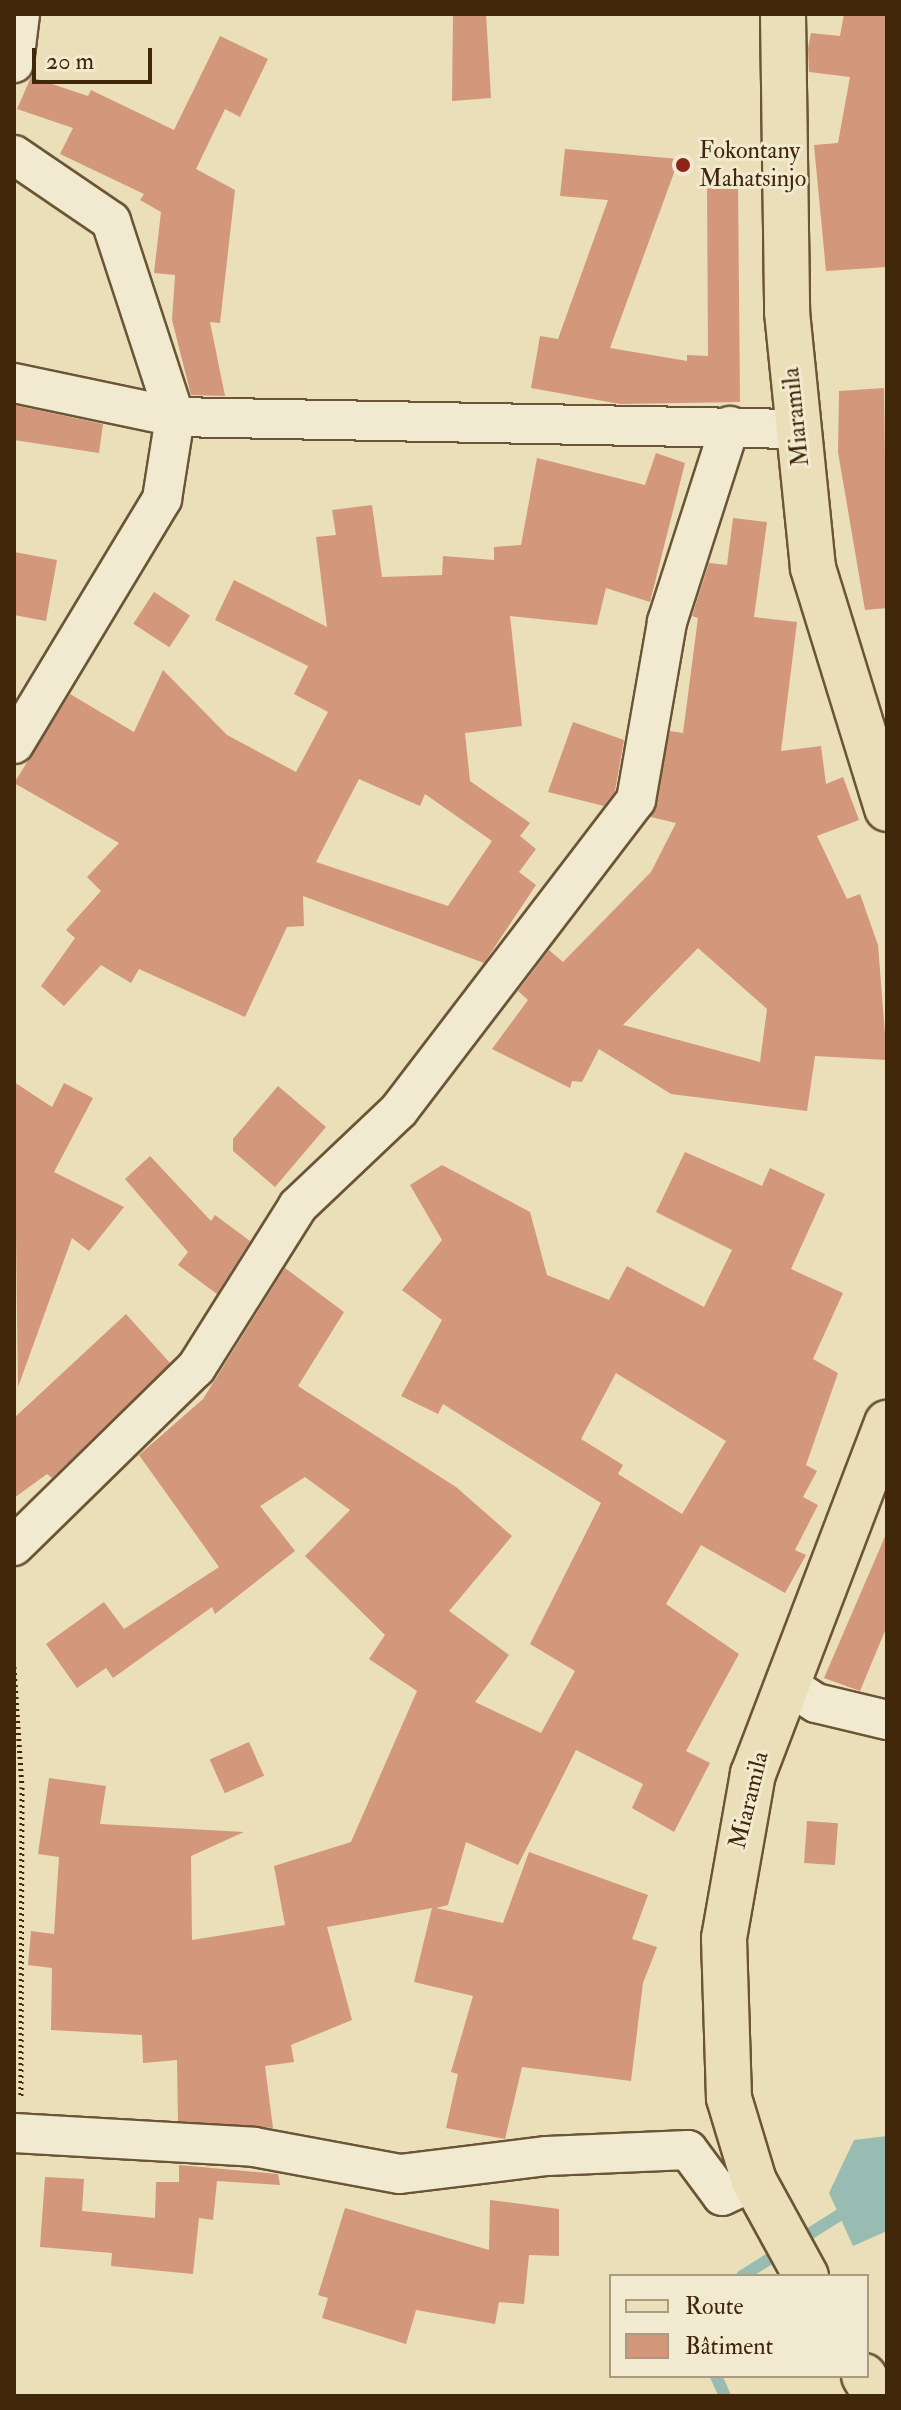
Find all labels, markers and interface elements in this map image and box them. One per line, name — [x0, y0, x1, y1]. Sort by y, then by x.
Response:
scale bar — [36, 32, 156, 82]
text: 20 m — [46, 46, 94, 77]
place label: Fokontany Mahatsinjo — [699, 137, 806, 193]
marker: Fokontany Mahatsinjo — [674, 156, 692, 174]
street label: Miaramila — [776, 366, 816, 468]
street label: Miaramila — [723, 1748, 775, 1852]
legend — [609, 2274, 869, 2378]
text: Route — [685, 2291, 744, 2322]
text: Bâtiment — [685, 2331, 773, 2362]

